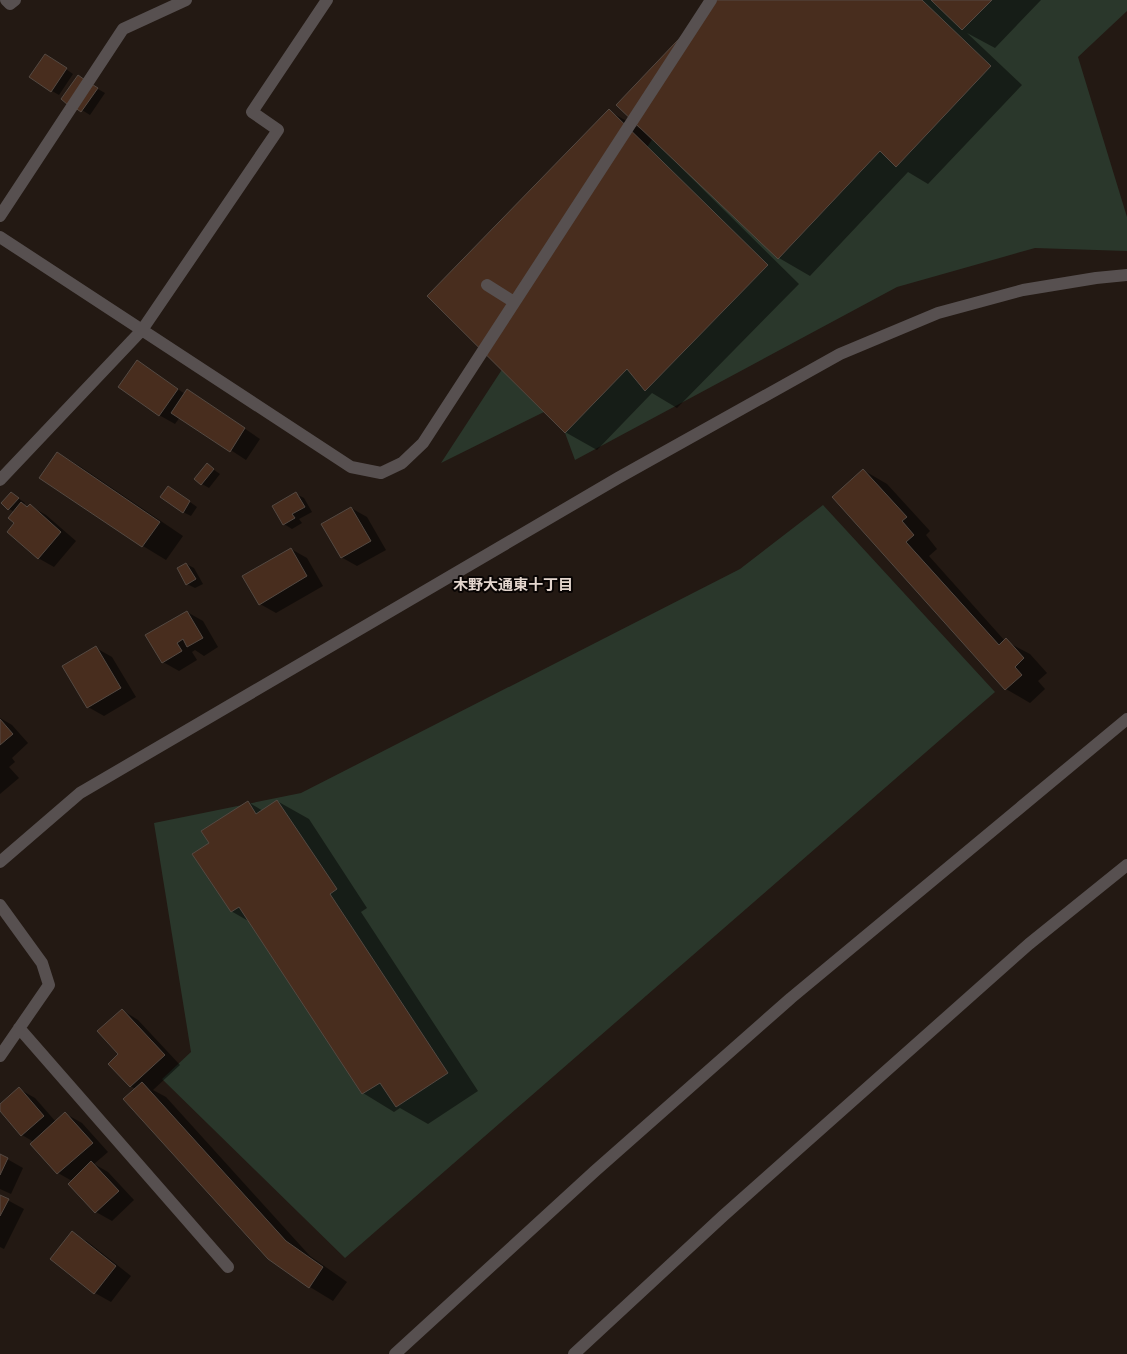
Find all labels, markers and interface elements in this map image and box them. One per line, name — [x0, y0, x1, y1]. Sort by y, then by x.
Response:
district label: 木野大通東十丁目 — [453, 576, 573, 593]

